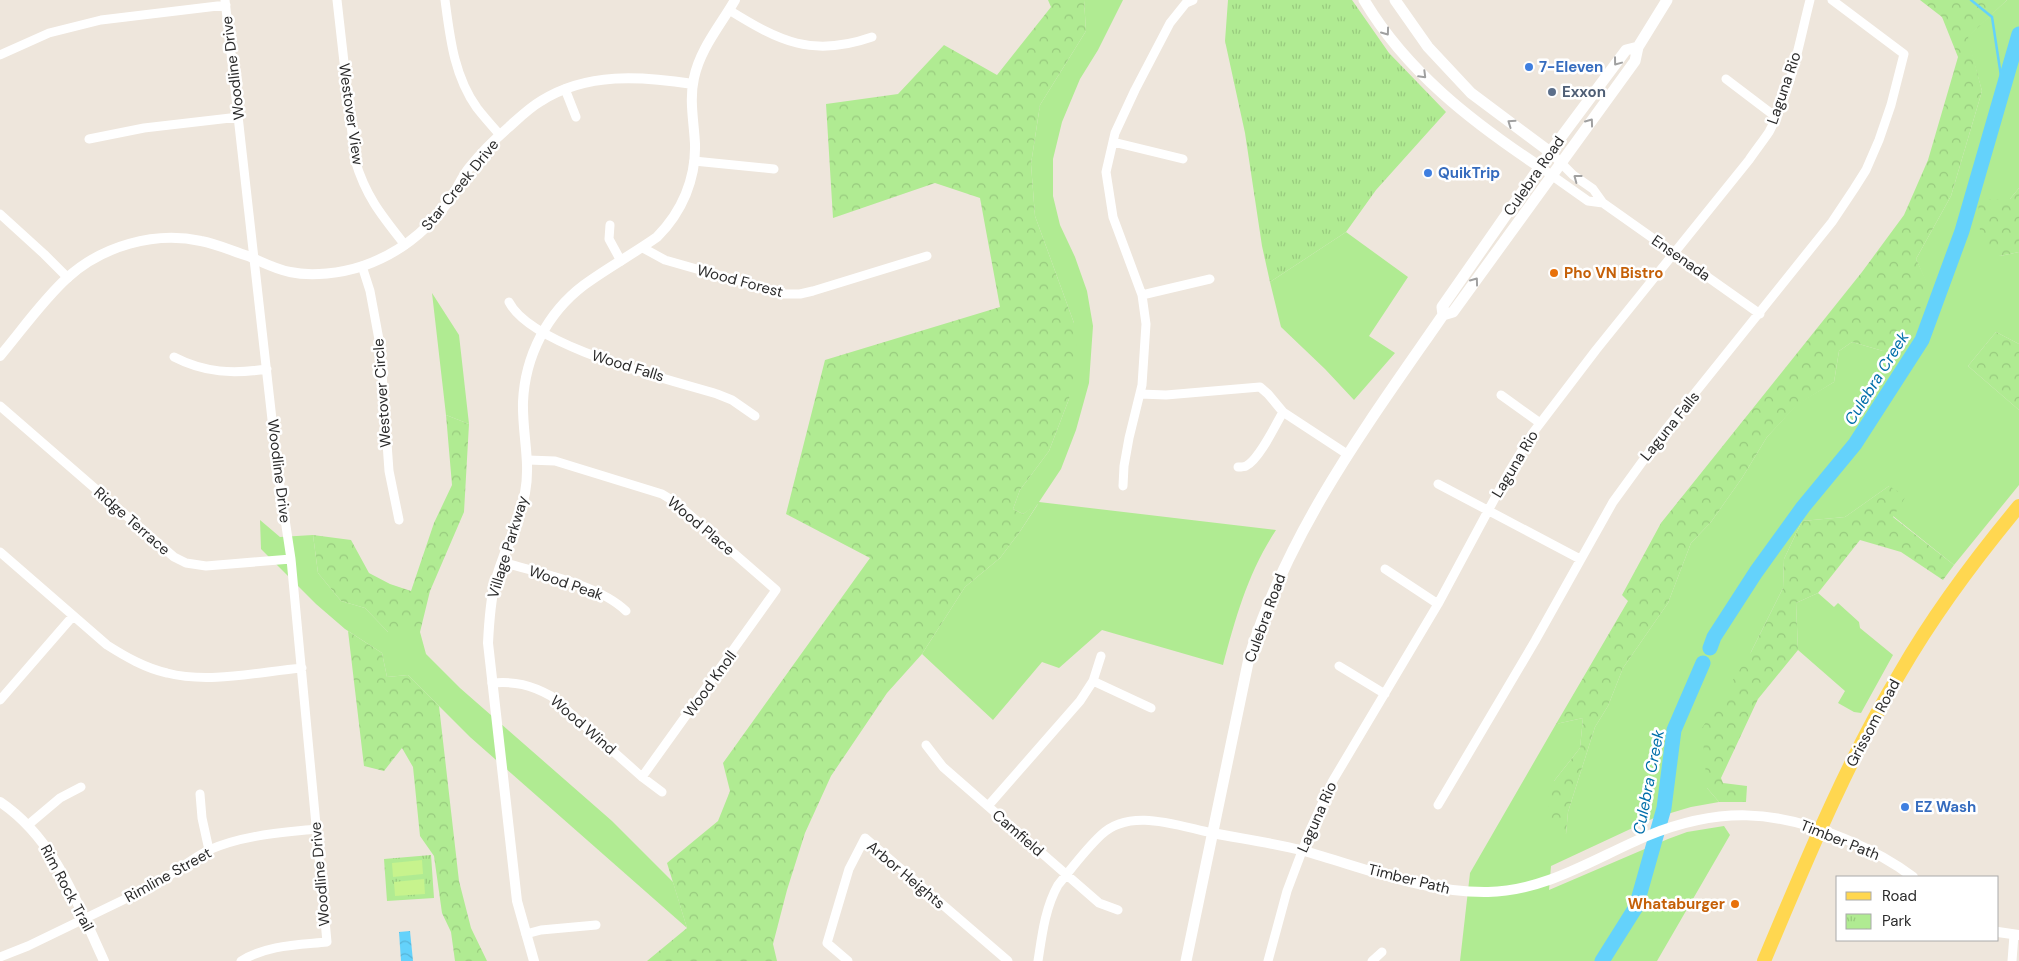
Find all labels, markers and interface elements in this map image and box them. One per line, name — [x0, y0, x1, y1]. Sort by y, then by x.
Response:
street label: Woodline Drive — [217, 15, 249, 121]
one-way arrow — [1380, 26, 1389, 36]
street label: Laguna Rio — [1762, 49, 1806, 127]
one-way arrow — [1614, 56, 1622, 65]
place label: 7-Eleven — [1539, 57, 1603, 77]
marker: 7-Eleven — [1523, 61, 1535, 73]
street label: Westover View — [334, 62, 368, 167]
one-way arrow — [1417, 69, 1426, 78]
place label: Exxon — [1562, 82, 1606, 102]
marker: Exxon — [1546, 86, 1558, 98]
one-way arrow — [1585, 119, 1593, 128]
one-way arrow — [1507, 120, 1517, 129]
street label: Culebra Road — [1499, 132, 1569, 220]
street label: Star Creek Drive — [417, 135, 503, 235]
place label: QuikTrip — [1438, 163, 1500, 183]
marker: QuikTrip — [1422, 167, 1434, 179]
one-way arrow — [1574, 175, 1583, 183]
street label: Ensenada — [1648, 230, 1714, 286]
street label: Wood Forest — [695, 260, 785, 302]
place label: Pho VN Bistro — [1564, 263, 1663, 283]
marker: Pho VN Bistro — [1548, 267, 1560, 279]
one-way arrow — [1470, 278, 1478, 287]
water label: Culebra Creek — [1839, 327, 1914, 429]
street label: Westover Circle — [368, 338, 396, 448]
street label: Wood Falls — [589, 345, 667, 387]
street label: Laguna Falls — [1636, 387, 1704, 465]
street label: Woodline Drive — [263, 418, 295, 524]
street label: Laguna Rio — [1487, 427, 1543, 501]
street label: Ridge Terrace — [90, 482, 174, 560]
street label: Wood Place — [663, 492, 739, 560]
street label: Village Parkway — [483, 493, 533, 601]
street label: Wood Peak — [526, 561, 606, 605]
street label: Culebra Road — [1240, 571, 1290, 665]
street label: Wood Knoll — [679, 647, 741, 721]
street label: Grissom Road — [1841, 676, 1905, 770]
street label: Wood Wind — [546, 691, 620, 759]
water label: Culebra Creek — [1628, 727, 1669, 836]
street label: Laguna Rio — [1293, 778, 1341, 855]
place label: EZ Wash — [1915, 797, 1976, 817]
marker: EZ Wash — [1899, 801, 1911, 813]
street label: Camfield — [988, 805, 1048, 861]
street label: Timber Path — [1797, 815, 1883, 865]
street label: Woodline Drive — [305, 821, 335, 927]
street label: Arbor Heights — [863, 836, 949, 914]
street label: Rim Rock Trail — [36, 841, 98, 935]
street label: Rimline Street — [121, 843, 215, 907]
street label: Timber Path — [1366, 859, 1452, 899]
legend — [1836, 876, 1999, 941]
text: Road — [1882, 886, 1917, 906]
place label: Whataburger — [1628, 894, 1725, 914]
marker: Whataburger — [1729, 898, 1741, 910]
text: Park — [1882, 911, 1912, 931]

